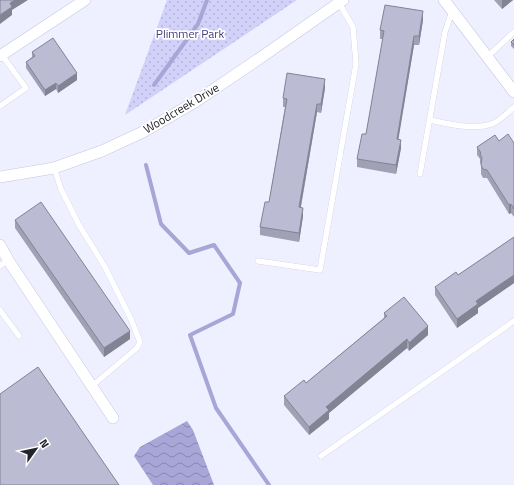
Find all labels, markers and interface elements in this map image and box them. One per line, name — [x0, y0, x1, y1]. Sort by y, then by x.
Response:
park label: Plimmer Park — [156, 24, 224, 43]
street label: Woodcreek Drive — [139, 78, 223, 138]
north arrow — [16, 429, 56, 469]
text: N — [36, 436, 53, 451]

